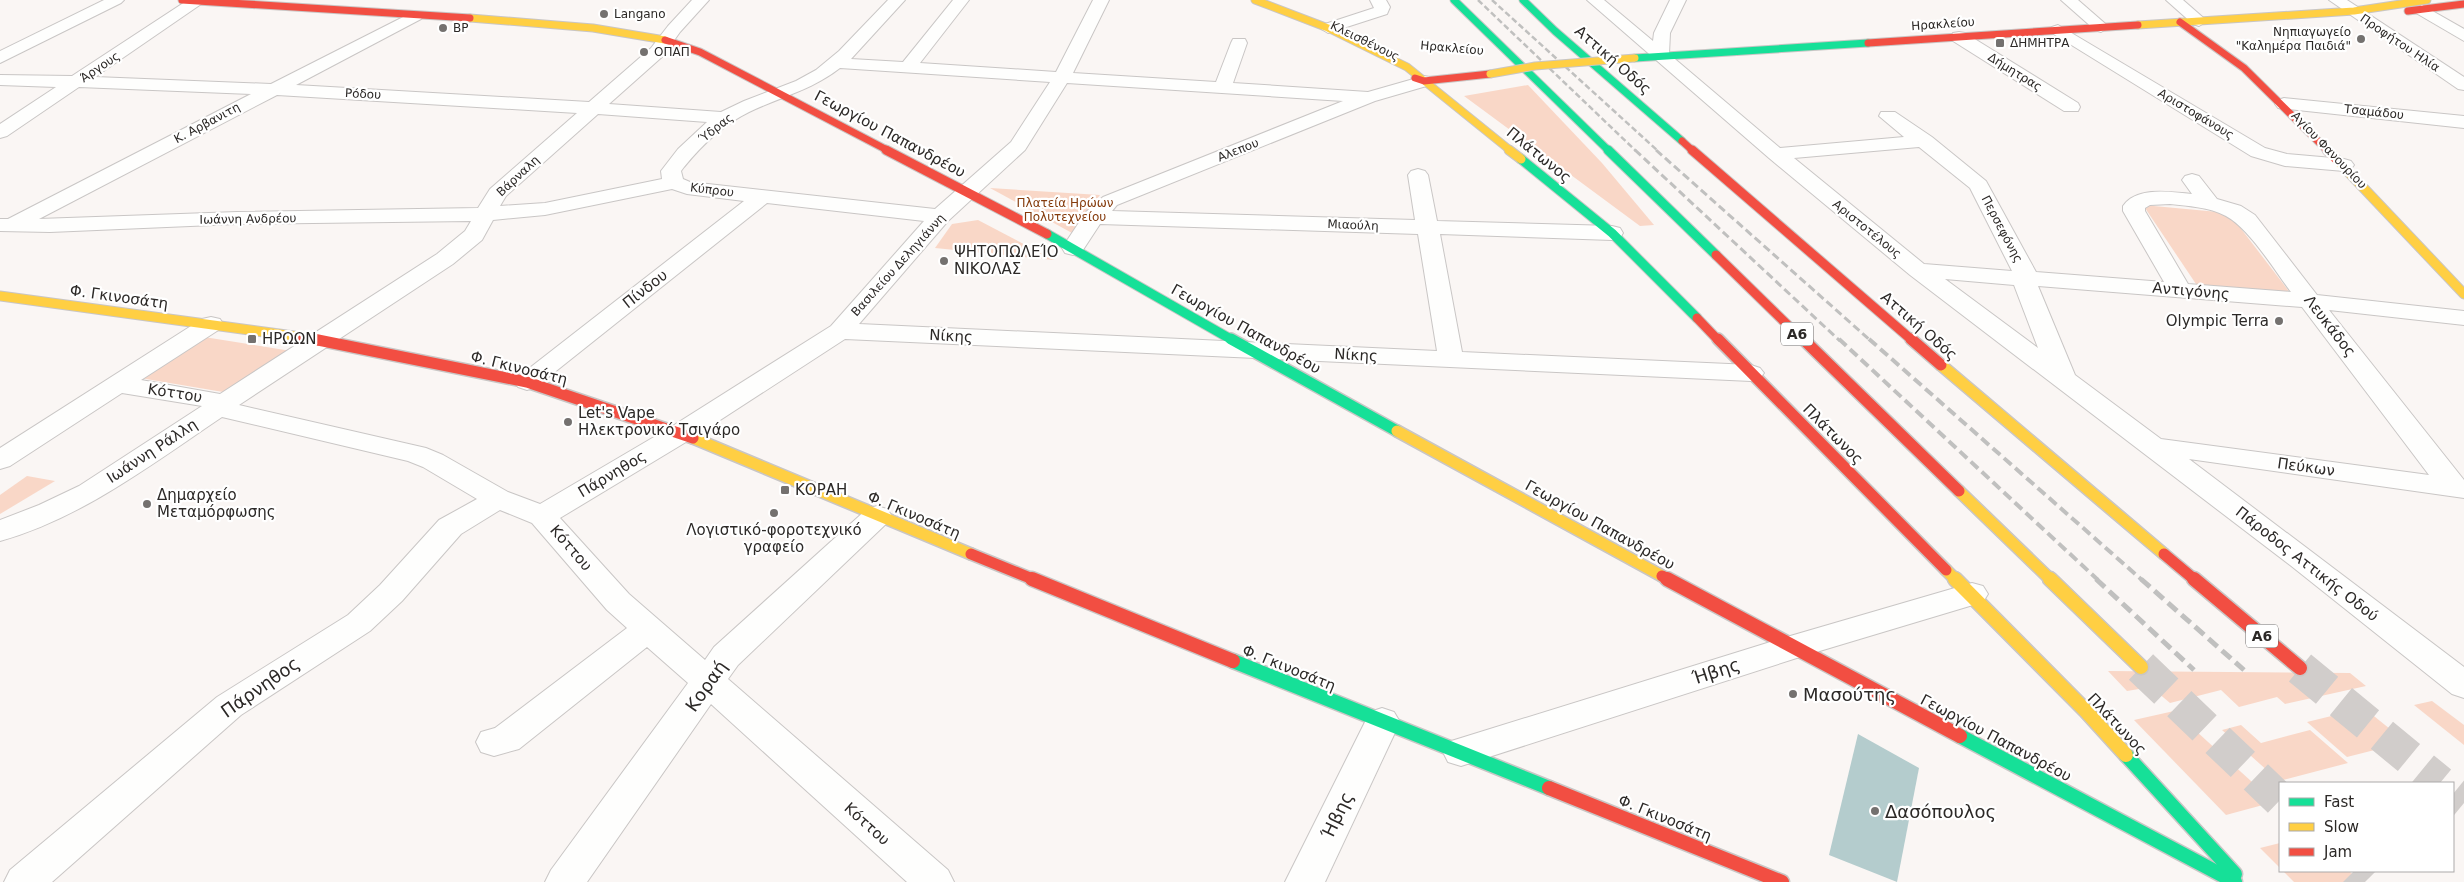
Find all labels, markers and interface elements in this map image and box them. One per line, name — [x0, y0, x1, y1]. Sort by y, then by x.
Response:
place label: Langano — [614, 7, 666, 21]
marker: Langano — [598, 8, 610, 20]
street label: Προφήτου Ηλία — [2358, 11, 2443, 75]
street label: Ηρακλείου — [1911, 15, 1975, 33]
street label: Κλεισθένους — [1328, 18, 1402, 64]
place label: BP — [453, 21, 468, 35]
marker: BP — [437, 22, 449, 34]
street label: Αττική Οδός — [1571, 22, 1655, 98]
place label: Νηπιαγωγείο "Καλημέρα Παιδιά" — [2236, 25, 2351, 53]
marker: Νηπιαγωγείο "Καλημέρα Παιδιά" — [2355, 33, 2367, 45]
place label: ΔΗΜΗΤΡΑ — [2010, 36, 2070, 50]
marker: ΔΗΜΗΤΡΑ — [1994, 37, 2006, 49]
street label: Ηρακλείου — [1420, 38, 1484, 58]
place label: ΟΠΑΠ — [654, 45, 690, 59]
marker: ΟΠΑΠ — [638, 46, 650, 58]
street label: Άργους — [78, 49, 122, 85]
street label: Δήμητρας — [1985, 50, 2045, 94]
street label: Ρόδου — [345, 86, 381, 102]
street label: Αριστοφάνους — [2156, 86, 2236, 142]
street label: Γεωργίου Παπανδρέου — [811, 87, 969, 181]
street label: Κ. Αρβανιτη — [172, 100, 242, 146]
street label: Τσαμάδου — [2342, 102, 2405, 122]
street label: Αγίου Φανουρίου — [2289, 109, 2369, 192]
street label: Ύδρας — [695, 110, 736, 146]
street label: Πλάτωνος — [1503, 123, 1575, 187]
street label: Αλεπου — [1215, 135, 1261, 165]
street label: Βάρναλη — [494, 153, 542, 199]
street label: Κύπρου — [689, 180, 735, 200]
street label: Περσεφόνης — [1978, 193, 2026, 265]
park label: Πλατεία Ηρώων Πολυτεχνείου — [1017, 196, 1114, 224]
street label: Αριστοτέλους — [1830, 197, 1904, 261]
street label: Ιωάννη Ανδρέου — [199, 211, 297, 227]
street label: Βασιλείου Δεληγιάννη — [848, 211, 948, 319]
street label: Μιαούλη — [1327, 217, 1379, 233]
place label: ΨΗΤΟΠΩΛΕΊΟ ΝΙΚΟΛΑΣ — [954, 243, 1058, 278]
marker: ΨΗΤΟΠΩΛΕΊΟ ΝΙΚΟΛΑΣ — [938, 255, 950, 267]
street label: Πίνδου — [619, 266, 671, 312]
street label: Αντιγόνης — [2152, 279, 2230, 303]
street label: Γεωργίου Παπανδρέου — [1168, 280, 1324, 378]
street label: Φ. Γκινοσάτη — [69, 281, 169, 313]
street label: Αττική Οδός — [1877, 288, 1961, 364]
street label: Λευκάδος — [2300, 292, 2360, 360]
place label: Olympic Terra — [2166, 312, 2269, 330]
marker: Olympic Terra — [2273, 315, 2285, 327]
road number: Α6 — [1781, 322, 1813, 346]
street label: Νίκης — [929, 326, 973, 346]
place label: ΗΡΩΩΝ — [262, 330, 316, 348]
marker: ΗΡΩΩΝ — [246, 333, 258, 345]
street label: Νίκης — [1334, 345, 1378, 365]
street label: Φ. Γκινοσάτη — [469, 347, 569, 389]
street label: Κόττου — [146, 380, 204, 406]
street label: Πλάτωνος — [1799, 400, 1867, 468]
place label: Let's Vape Ηλεκτρονικό Τσιγάρο — [578, 404, 740, 439]
street label: Ιωάννη Ράλλη — [103, 415, 201, 487]
marker: Let's Vape Ηλεκτρονικό Τσιγάρο — [562, 416, 574, 428]
street label: Πάρνηθος — [575, 447, 649, 501]
street label: Πεύκων — [2276, 454, 2336, 480]
street label: Γεωργίου Παπανδρέου — [1522, 476, 1678, 574]
place label: ΚΟΡΑΗ — [795, 481, 847, 499]
marker: ΚΟΡΑΗ — [779, 484, 791, 496]
place label: Δημαρχείο Μεταμόρφωσης — [157, 486, 275, 521]
street label: Φ. Γκινοσάτη — [865, 487, 963, 543]
marker: Δημαρχείο Μεταμόρφωσης — [141, 498, 153, 510]
street label: Πάροδος Αττικής Οδού — [2232, 503, 2382, 625]
marker: Λογιστικό-φοροτεχνικό γραφείο — [768, 507, 780, 519]
street label: Κόττου — [546, 521, 596, 575]
place label: Λογιστικό-φοροτεχνικό γραφείο — [686, 521, 862, 556]
road number: Α6 — [2246, 624, 2278, 648]
street label: Φ. Γκινοσάτη — [1240, 641, 1338, 695]
street label: Πάρνηθος — [217, 652, 303, 722]
street label: Ήβης — [1688, 653, 1743, 689]
street label: Κοραή — [681, 656, 731, 716]
place label: Μασούτης — [1803, 684, 1896, 705]
marker: Μασούτης — [1787, 688, 1799, 700]
street label: Πλάτωνος — [2084, 689, 2150, 759]
street label: Γεωργίου Παπανδρέου — [1917, 691, 2075, 785]
legend — [2279, 782, 2454, 872]
street label: Ήβης — [1316, 788, 1357, 843]
street label: Φ. Γκινοσάτη — [1616, 791, 1714, 845]
text: Fast — [2324, 793, 2354, 811]
street label: Κόττου — [841, 799, 893, 849]
place label: Δασόπουλος — [1885, 801, 1996, 822]
marker: Δασόπουλος — [1869, 805, 1881, 817]
text: Slow — [2324, 818, 2359, 836]
text: Jam — [2323, 843, 2352, 861]

